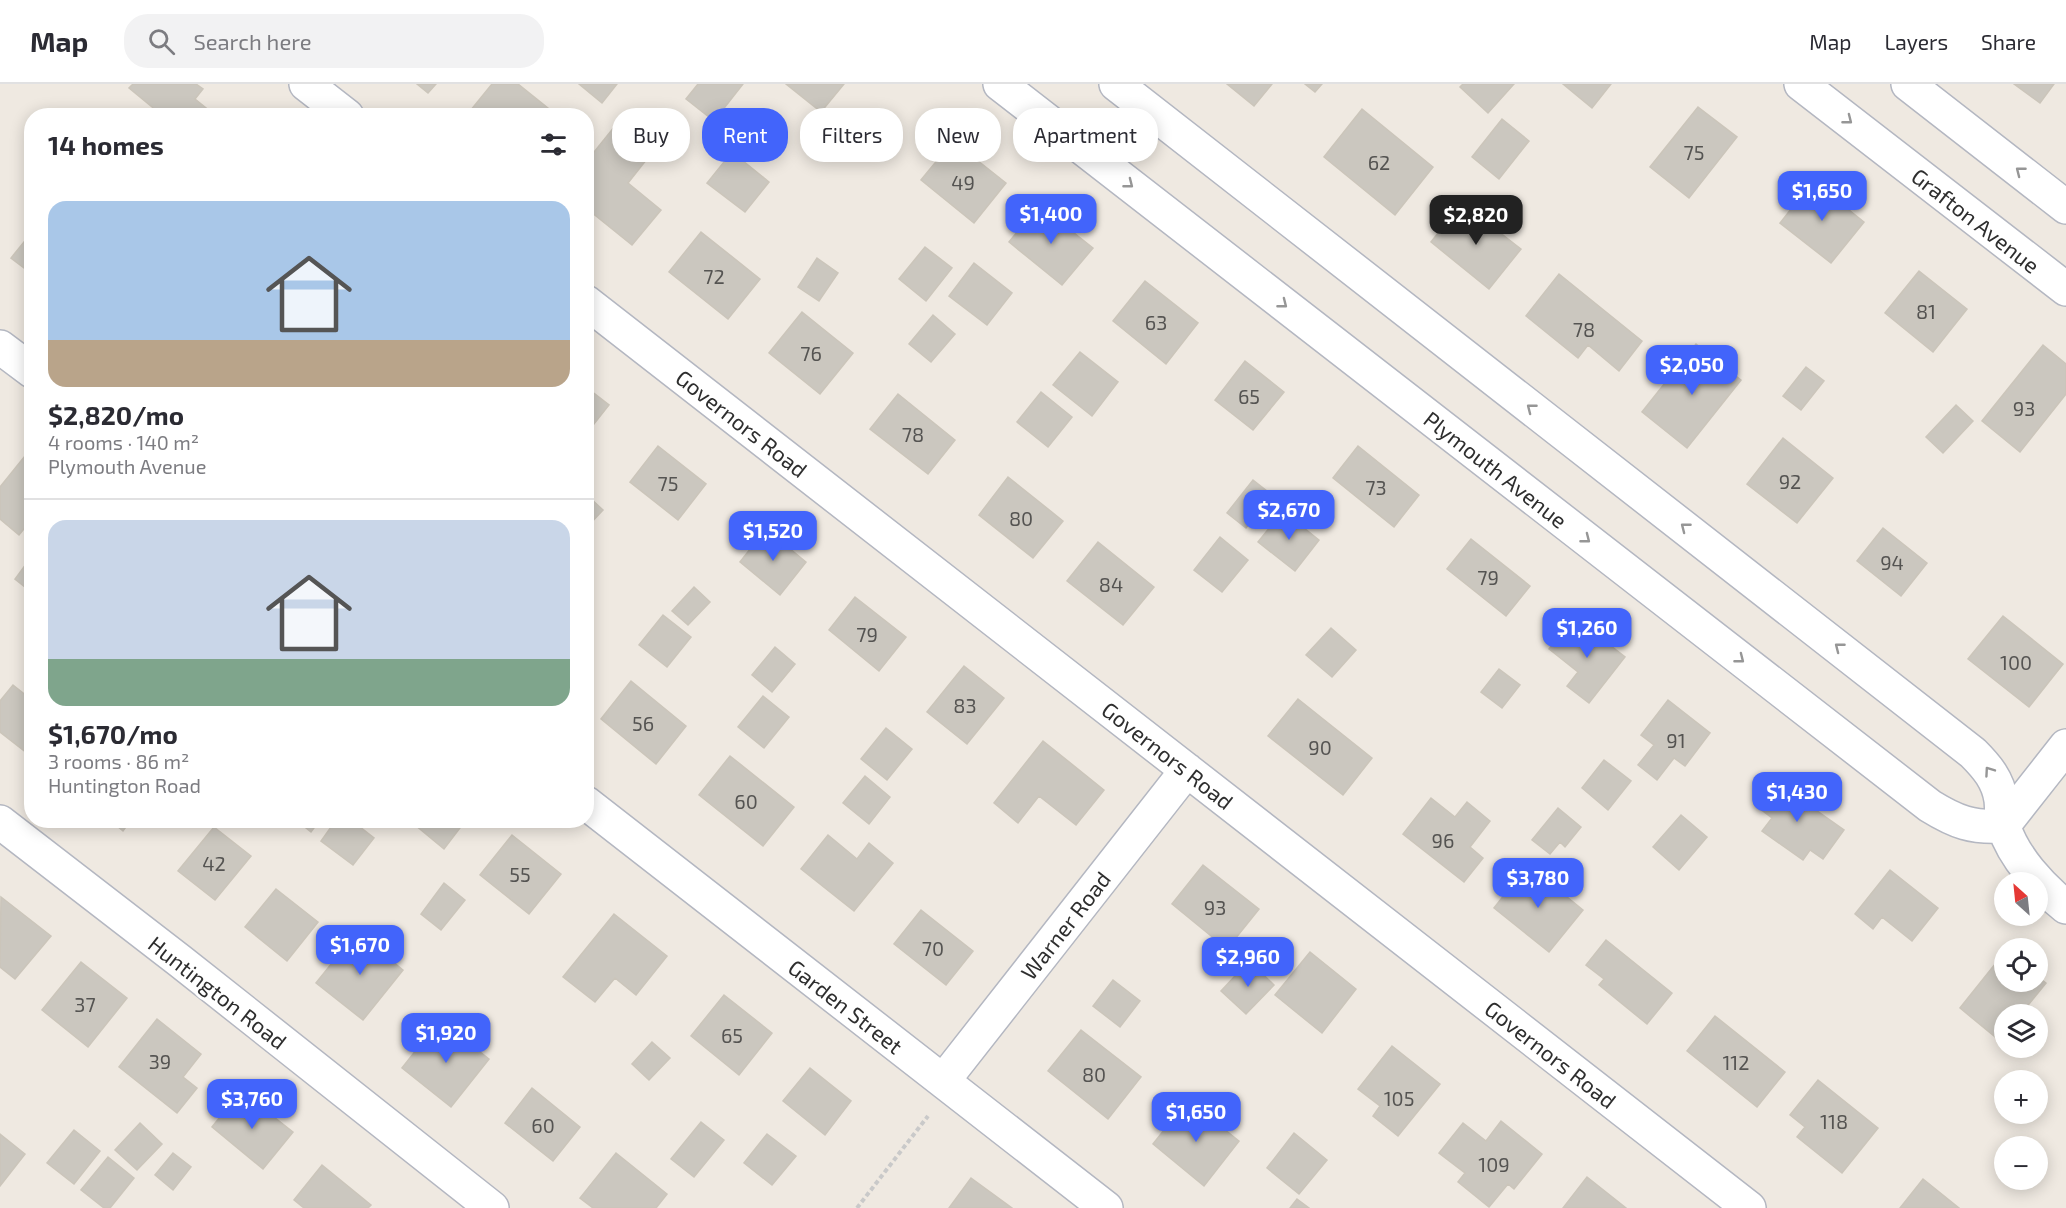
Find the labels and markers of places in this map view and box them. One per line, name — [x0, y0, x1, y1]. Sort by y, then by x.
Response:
pin: $1,650 — [1773, 171, 1871, 222]
pin: $1,400 — [1002, 194, 1100, 245]
pin: $2,820 — [1427, 195, 1525, 246]
pin: $2,050 — [1643, 345, 1741, 396]
pin: $2,670 — [1240, 490, 1338, 541]
pin: $1,520 — [724, 511, 822, 562]
pin: $1,260 — [1538, 608, 1636, 659]
pin: $1,430 — [1748, 772, 1846, 823]
pin: $3,780 — [1489, 858, 1587, 909]
pin: $1,670 — [311, 925, 409, 976]
pin: $2,960 — [1199, 937, 1297, 988]
pin: $1,920 — [397, 1013, 495, 1064]
pin: $3,760 — [203, 1079, 301, 1130]
pin: $1,650 — [1147, 1092, 1245, 1143]

